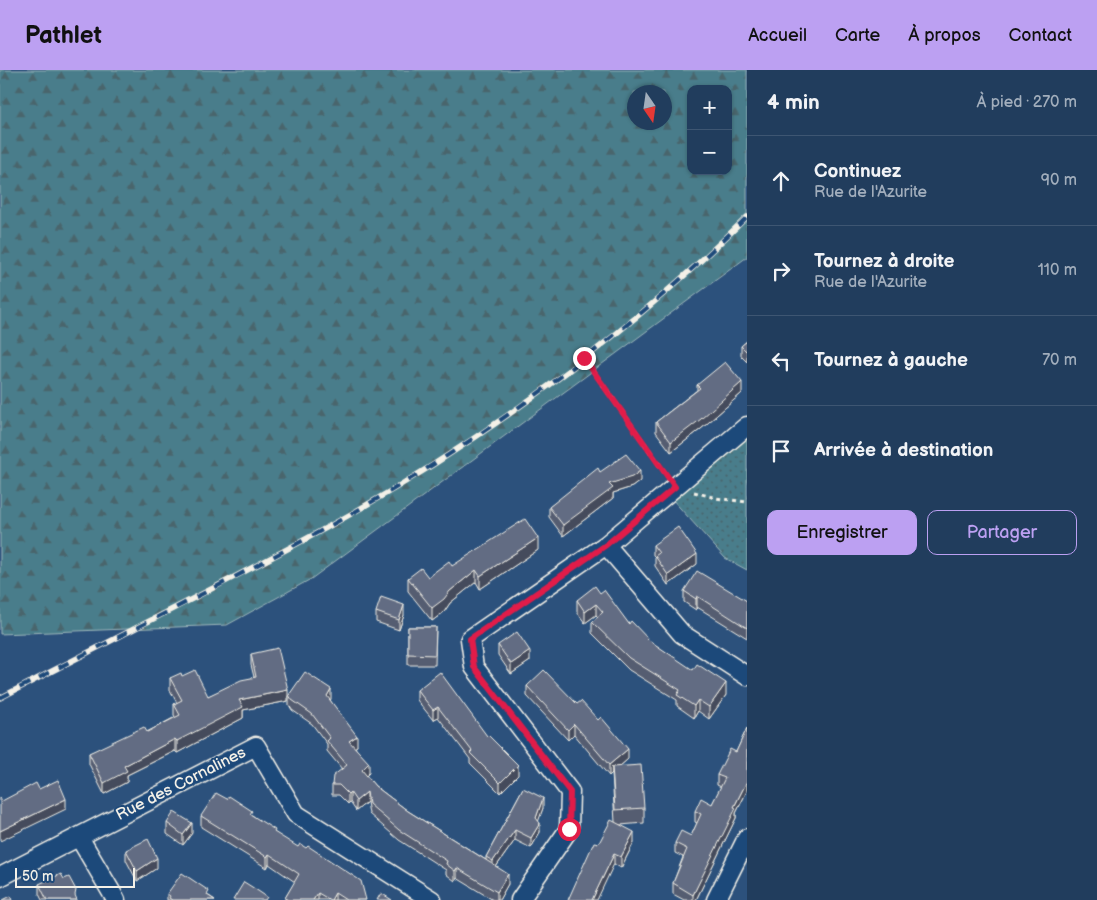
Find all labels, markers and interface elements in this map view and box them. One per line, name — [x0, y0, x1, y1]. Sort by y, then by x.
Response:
text: Pathlet — [25, 21, 102, 50]
text: Accueil — [748, 25, 807, 46]
text: Carte — [835, 25, 880, 46]
text: À propos — [908, 25, 981, 46]
text: Contact — [1009, 25, 1072, 46]
north arrow — [627, 85, 672, 130]
map controls — [687, 85, 732, 175]
button: + — [687, 85, 732, 130]
text: 4 min — [767, 90, 820, 115]
text: À pied · 270 m — [977, 93, 1077, 112]
button: − — [687, 130, 732, 175]
text: Continuez — [814, 160, 901, 183]
icon: ahead — [767, 167, 795, 195]
text: 90 m — [1041, 171, 1077, 190]
text: Rue de l'Azurite — [814, 183, 927, 202]
text: Tournez à droite — [814, 250, 955, 273]
icon: right — [767, 257, 795, 285]
text: 110 m — [1038, 261, 1077, 280]
text: Rue de l'Azurite — [814, 273, 927, 292]
route end — [573, 347, 596, 370]
icon: left — [767, 347, 795, 375]
text: Tournez à gauche — [814, 349, 968, 372]
text: 70 m — [1042, 351, 1077, 370]
icon: arrive — [767, 437, 795, 465]
text: Arrivée à destination — [814, 439, 993, 462]
button: Enregistrer — [767, 510, 917, 555]
button: Partager — [927, 510, 1077, 555]
street label: Rue des Cornalines — [113, 743, 249, 825]
route start — [558, 818, 581, 841]
scale bar — [15, 865, 135, 888]
text: 50 m — [22, 868, 54, 885]

